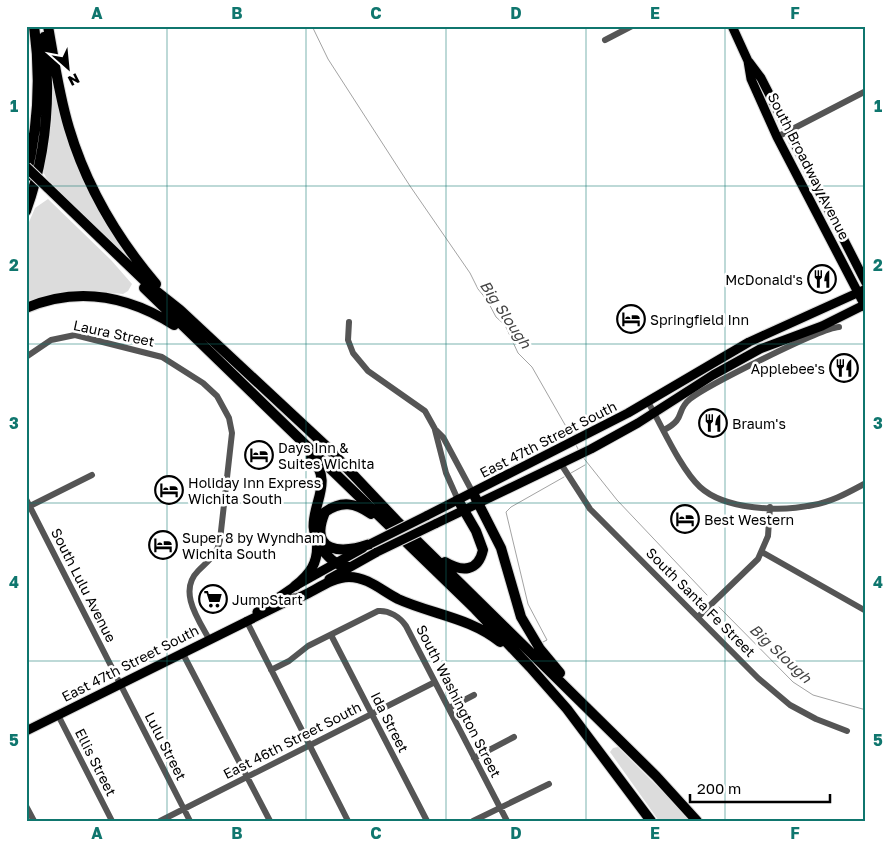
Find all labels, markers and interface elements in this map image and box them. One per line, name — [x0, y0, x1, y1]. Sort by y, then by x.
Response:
text: A — [91, 3, 103, 23]
text: B — [231, 3, 243, 23]
text: C — [370, 3, 382, 23]
text: D — [510, 3, 522, 23]
text: E — [650, 3, 660, 23]
text: F — [790, 3, 800, 23]
north arrow — [42, 42, 92, 92]
text: N — [66, 70, 83, 90]
street label: South Broadway Avenue — [765, 90, 853, 242]
text: 1 — [10, 96, 18, 116]
text: 1 — [874, 96, 882, 116]
text: 2 — [9, 255, 19, 275]
text: 2 — [873, 255, 883, 275]
restaurant icon: McDonald's — [807, 264, 837, 294]
place label: McDonald's — [725, 271, 803, 288]
water label: Big Slough — [476, 277, 536, 352]
hotel icon: Springfield Inn — [616, 304, 646, 334]
place label: Springfield Inn — [650, 311, 749, 328]
street label: Laura Street — [72, 316, 156, 350]
restaurant icon: Applebee's — [829, 353, 859, 383]
place label: Applebee's — [751, 360, 825, 377]
street label: East 47th Street South — [477, 397, 619, 481]
restaurant icon: Braum's — [698, 408, 728, 438]
text: 3 — [9, 413, 19, 433]
text: 3 — [873, 413, 883, 433]
place label: Braum's — [732, 415, 786, 432]
place label: Days Inn & Suites Wichita — [278, 439, 375, 472]
hotel icon: Days Inn & Suites Wichita — [244, 440, 274, 470]
place label: Holiday Inn Express Wichita South — [188, 474, 321, 507]
hotel icon: Holiday Inn Express Wichita South — [154, 475, 184, 505]
hotel icon: Best Western — [670, 504, 700, 534]
place label: Best Western — [704, 511, 794, 528]
street label: South Lulu Avenue — [48, 525, 120, 645]
place label: Super 8 by Wyndham Wichita South — [182, 529, 324, 562]
hotel icon: Super 8 by Wyndham Wichita South — [148, 530, 178, 560]
street label: South Santa Fe Street — [643, 544, 759, 660]
text: 4 — [9, 572, 19, 592]
text: 4 — [873, 572, 883, 592]
supermarket icon: JumpStart — [198, 584, 228, 614]
place label: JumpStart — [232, 591, 303, 608]
water label: Big Slough — [746, 620, 816, 687]
street label: East 47th Street South — [59, 621, 201, 705]
street label: South Washington Street — [413, 622, 505, 780]
street label: Ida Street — [367, 689, 413, 755]
street label: East 46th Street South — [220, 698, 364, 782]
street label: Lulu Street — [142, 709, 190, 783]
street label: Ellis Street — [72, 725, 120, 799]
text: 5 — [9, 730, 19, 750]
text: 5 — [873, 730, 883, 750]
scale bar — [690, 772, 830, 804]
text: 200 m — [697, 779, 741, 797]
text: A — [91, 823, 103, 843]
text: B — [231, 823, 243, 843]
text: C — [370, 823, 382, 843]
text: D — [510, 823, 522, 843]
text: E — [650, 823, 660, 843]
text: F — [790, 823, 800, 843]

